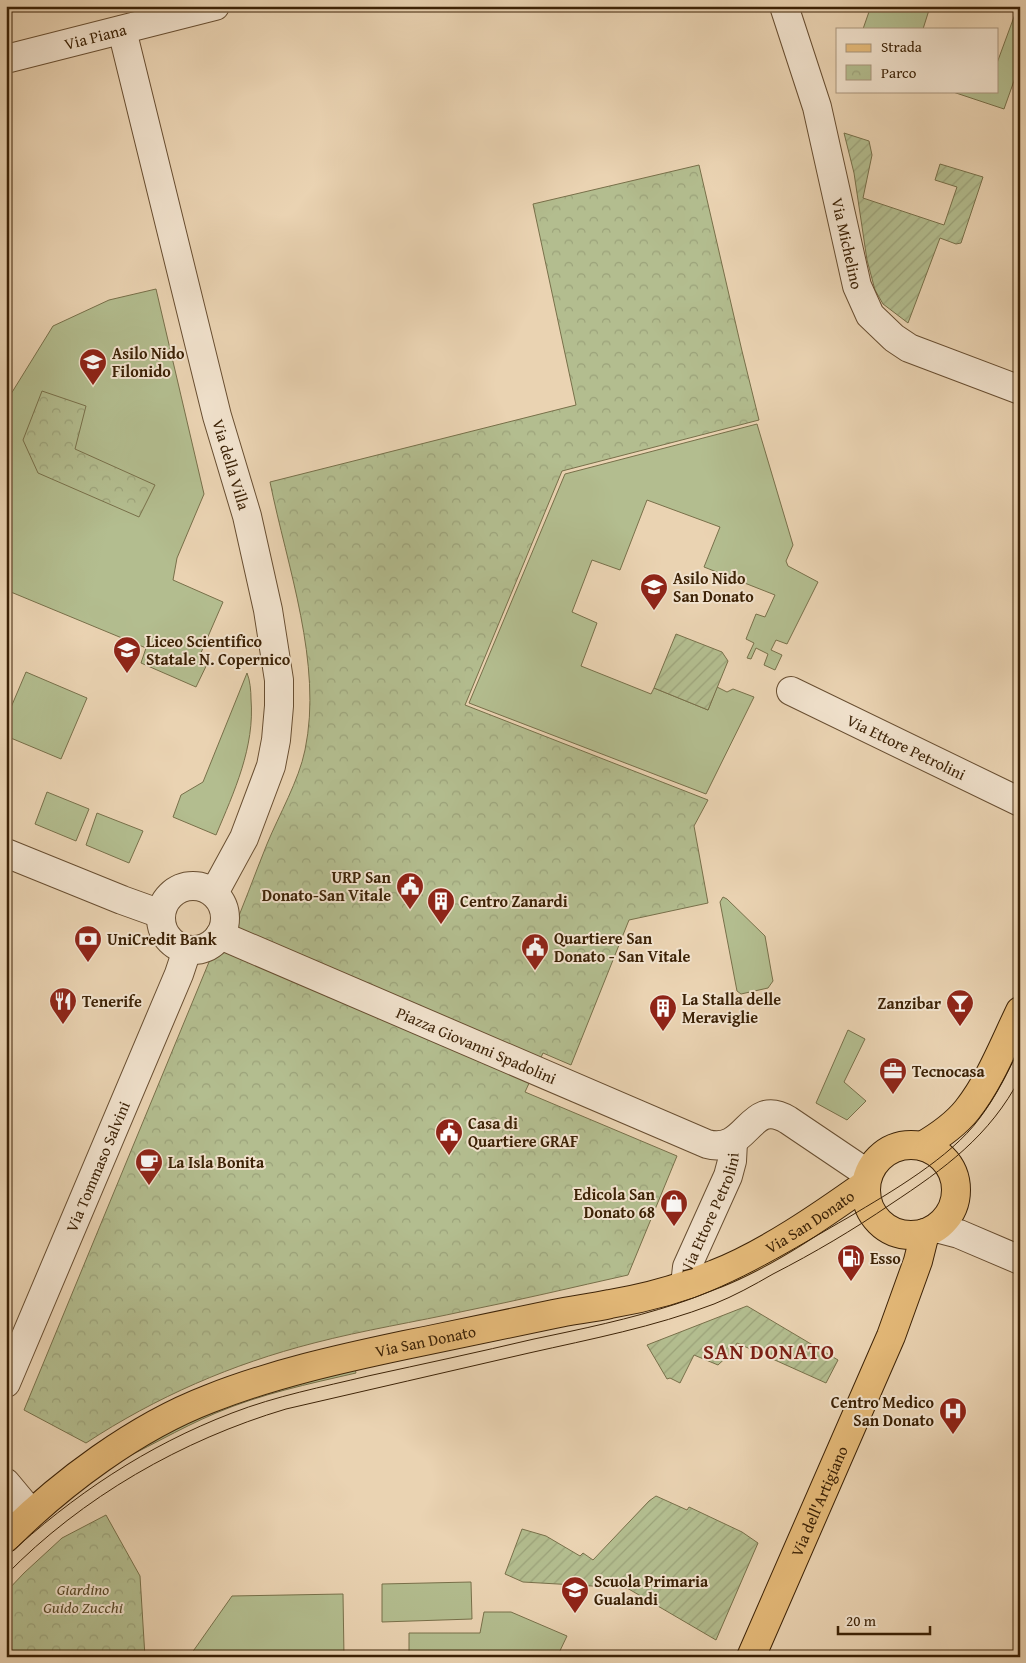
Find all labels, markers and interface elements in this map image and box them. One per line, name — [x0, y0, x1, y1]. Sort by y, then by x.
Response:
street label: Via Piana — [62, 17, 129, 56]
legend — [836, 28, 998, 92]
text: Strada — [881, 36, 922, 57]
text: Parco — [881, 62, 917, 83]
street label: Via Michelino — [826, 195, 869, 291]
place label: Asilo Nido Filonido — [112, 341, 185, 383]
school or university icon: Asilo Nido Filonido — [78, 347, 108, 386]
street label: Via della Villa — [207, 416, 257, 513]
place label: Asilo Nido San Donato — [673, 566, 754, 608]
school or university icon: Asilo Nido San Donato — [639, 572, 669, 611]
place label: Liceo Scientifico Statale N. Copernico — [146, 629, 291, 671]
school or university icon: Liceo Scientifico Statale N. Copernico — [112, 635, 142, 674]
street label: Via Ettore Petrolini — [843, 708, 970, 786]
place label: URP San Donato-San Vitale — [262, 865, 392, 907]
public building icon: URP San Donato-San Vitale — [395, 871, 425, 910]
building icon: Centro Zanardi — [426, 886, 456, 925]
place label: Centro Zanardi — [460, 889, 568, 913]
bank icon: UniCredit Bank — [73, 924, 103, 963]
place label: Quartiere San Donato - San Vitale — [554, 926, 690, 968]
place label: UniCredit Bank — [107, 927, 217, 951]
public building icon: Quartiere San Donato - San Vitale — [520, 932, 550, 971]
restaurant icon: Tenerife — [48, 986, 78, 1025]
place label: La Stalla delle Meraviglie — [682, 987, 781, 1029]
bar icon: Zanzibar — [945, 988, 975, 1027]
place label: Tenerife — [82, 989, 142, 1013]
place label: Zanzibar — [878, 991, 942, 1015]
building icon: La Stalla delle Meraviglie — [648, 993, 678, 1032]
street label: Piazza Giovanni Spadolini — [393, 1000, 561, 1090]
office icon: Tecnocasa — [878, 1056, 908, 1095]
place label: Tecnocasa — [912, 1059, 985, 1083]
street label: Via Tommaso Salvini — [59, 1097, 136, 1236]
place label: Casa di Quartiere GRAF — [468, 1111, 578, 1153]
public building icon: Casa di Quartiere GRAF — [434, 1117, 464, 1156]
cafe icon: La Isla Bonita — [134, 1147, 164, 1186]
place label: La Isla Bonita — [168, 1150, 265, 1174]
street label: Via Ettore Petrolini — [674, 1152, 745, 1275]
place label: Edicola San Donato 68 — [574, 1182, 656, 1224]
street label: Via San Donato — [760, 1184, 859, 1260]
shop icon: Edicola San Donato 68 — [659, 1188, 689, 1227]
fuel station icon: Esso — [836, 1243, 866, 1282]
place label: Esso — [870, 1246, 901, 1270]
street label: Via San Donato — [373, 1319, 478, 1363]
district label: SAN DONATO — [703, 1336, 835, 1367]
place label: Centro Medico San Donato — [831, 1390, 934, 1432]
hospital icon: Centro Medico San Donato — [938, 1396, 968, 1435]
street label: Via dell'Artigiano — [784, 1442, 854, 1560]
place label: Scuola Primaria Gualandi — [594, 1569, 709, 1611]
school or university icon: Scuola Primaria Gualandi — [560, 1575, 590, 1614]
park label: Giardino Guido Zucchi — [43, 1577, 123, 1619]
scale bar — [838, 1603, 931, 1635]
text: 20 m — [846, 1610, 877, 1631]

